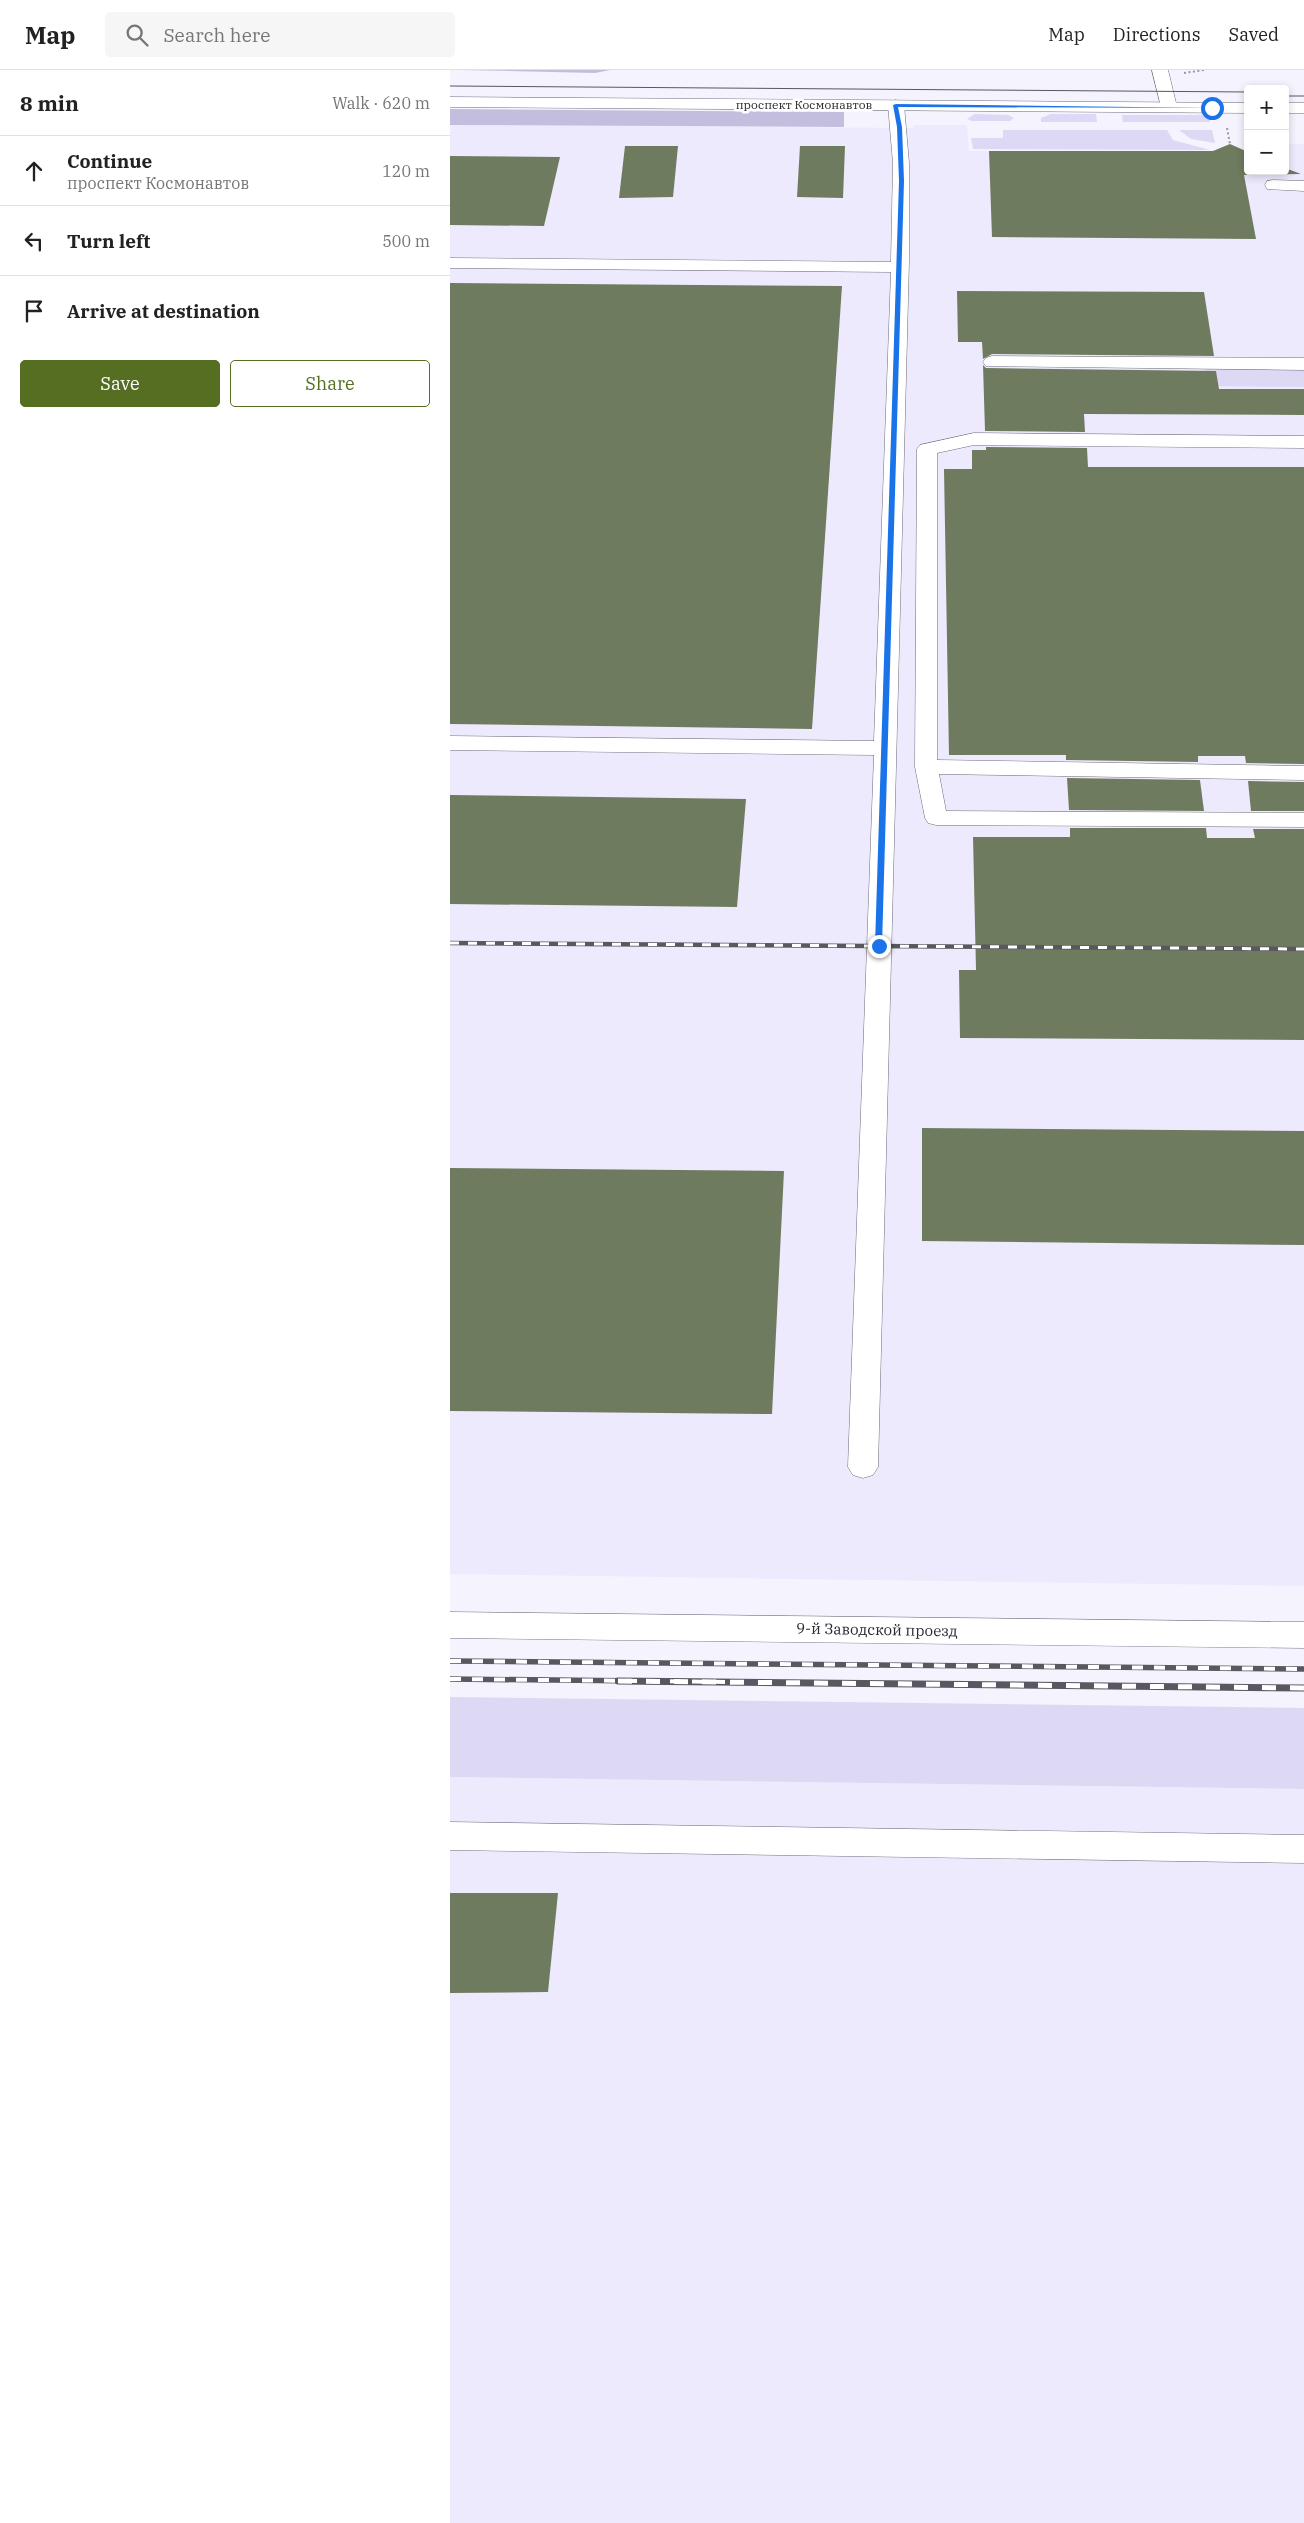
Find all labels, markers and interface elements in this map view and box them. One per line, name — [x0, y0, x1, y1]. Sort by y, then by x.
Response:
search box — [105, 12, 455, 57]
text: Map — [25, 19, 75, 51]
icon: search — [123, 21, 151, 49]
text: Search here — [163, 23, 270, 47]
text: Map — [1048, 23, 1085, 46]
text: Directions — [1113, 23, 1201, 46]
text: Saved — [1229, 23, 1279, 46]
map controls — [1244, 85, 1289, 175]
button: + — [1244, 85, 1289, 130]
text: 8 min — [20, 89, 79, 117]
text: Walk · 620 m — [332, 93, 430, 113]
street label: проспект Космонавтов — [736, 97, 873, 112]
route start — [1201, 97, 1224, 120]
button: − — [1244, 130, 1289, 175]
text: Continue — [67, 149, 152, 173]
icon: ahead — [20, 157, 48, 185]
text: 120 m — [382, 161, 430, 181]
text: проспект Космонавтов — [67, 173, 249, 193]
icon: left — [20, 227, 48, 255]
text: Turn left — [67, 229, 150, 253]
text: 500 m — [382, 231, 430, 251]
icon: arrive — [20, 297, 48, 325]
text: Arrive at destination — [67, 299, 260, 323]
button: Save — [20, 360, 220, 407]
button: Share — [230, 360, 430, 407]
route end — [868, 935, 891, 958]
street label: 9-й Заводской проезд — [796, 1619, 958, 1640]

